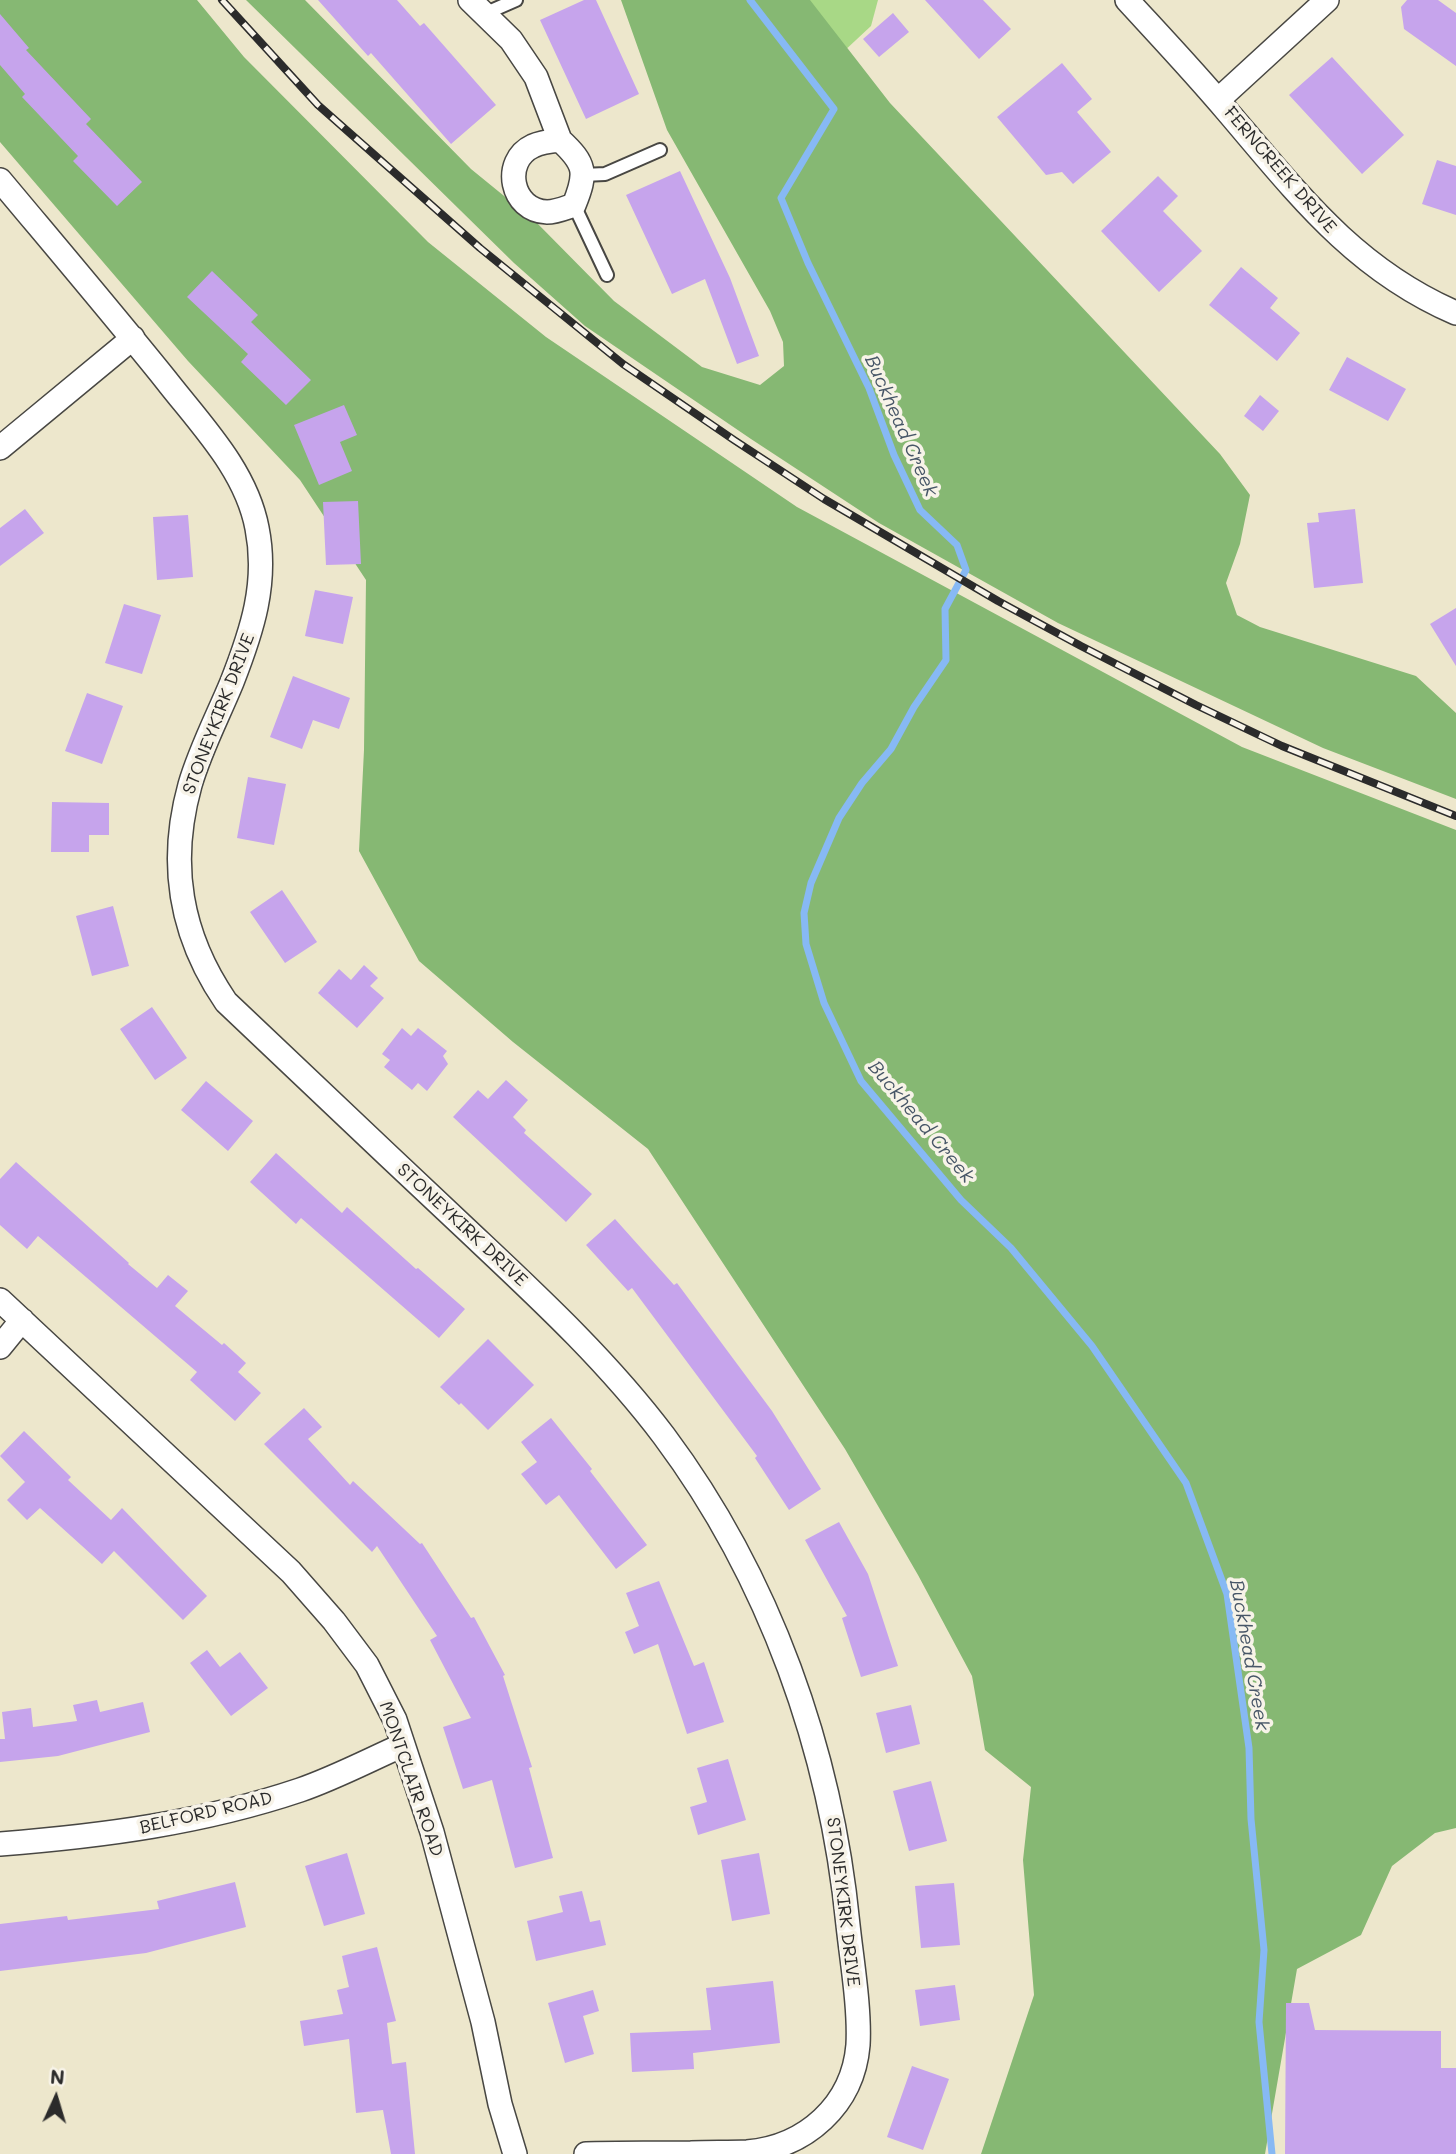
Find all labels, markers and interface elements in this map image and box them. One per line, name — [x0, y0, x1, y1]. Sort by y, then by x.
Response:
street label: FERNCREEK DRIVE — [1219, 102, 1341, 238]
water label: Buckhead Creek — [860, 352, 942, 500]
street label: STONEYKIRK DRIVE — [178, 631, 260, 797]
water label: Buckhead Creek — [863, 1056, 979, 1188]
street label: STONEYKIRK DRIVE — [392, 1159, 532, 1291]
water label: Buckhead Creek — [1225, 1578, 1273, 1732]
street label: MONTCLAIR ROAD — [374, 1699, 448, 1859]
street label: BELFORD ROAD — [138, 1787, 274, 1839]
street label: STONEYKIRK DRIVE — [822, 1816, 864, 1988]
north arrow — [21, 2063, 91, 2133]
text: N — [49, 2064, 66, 2090]

